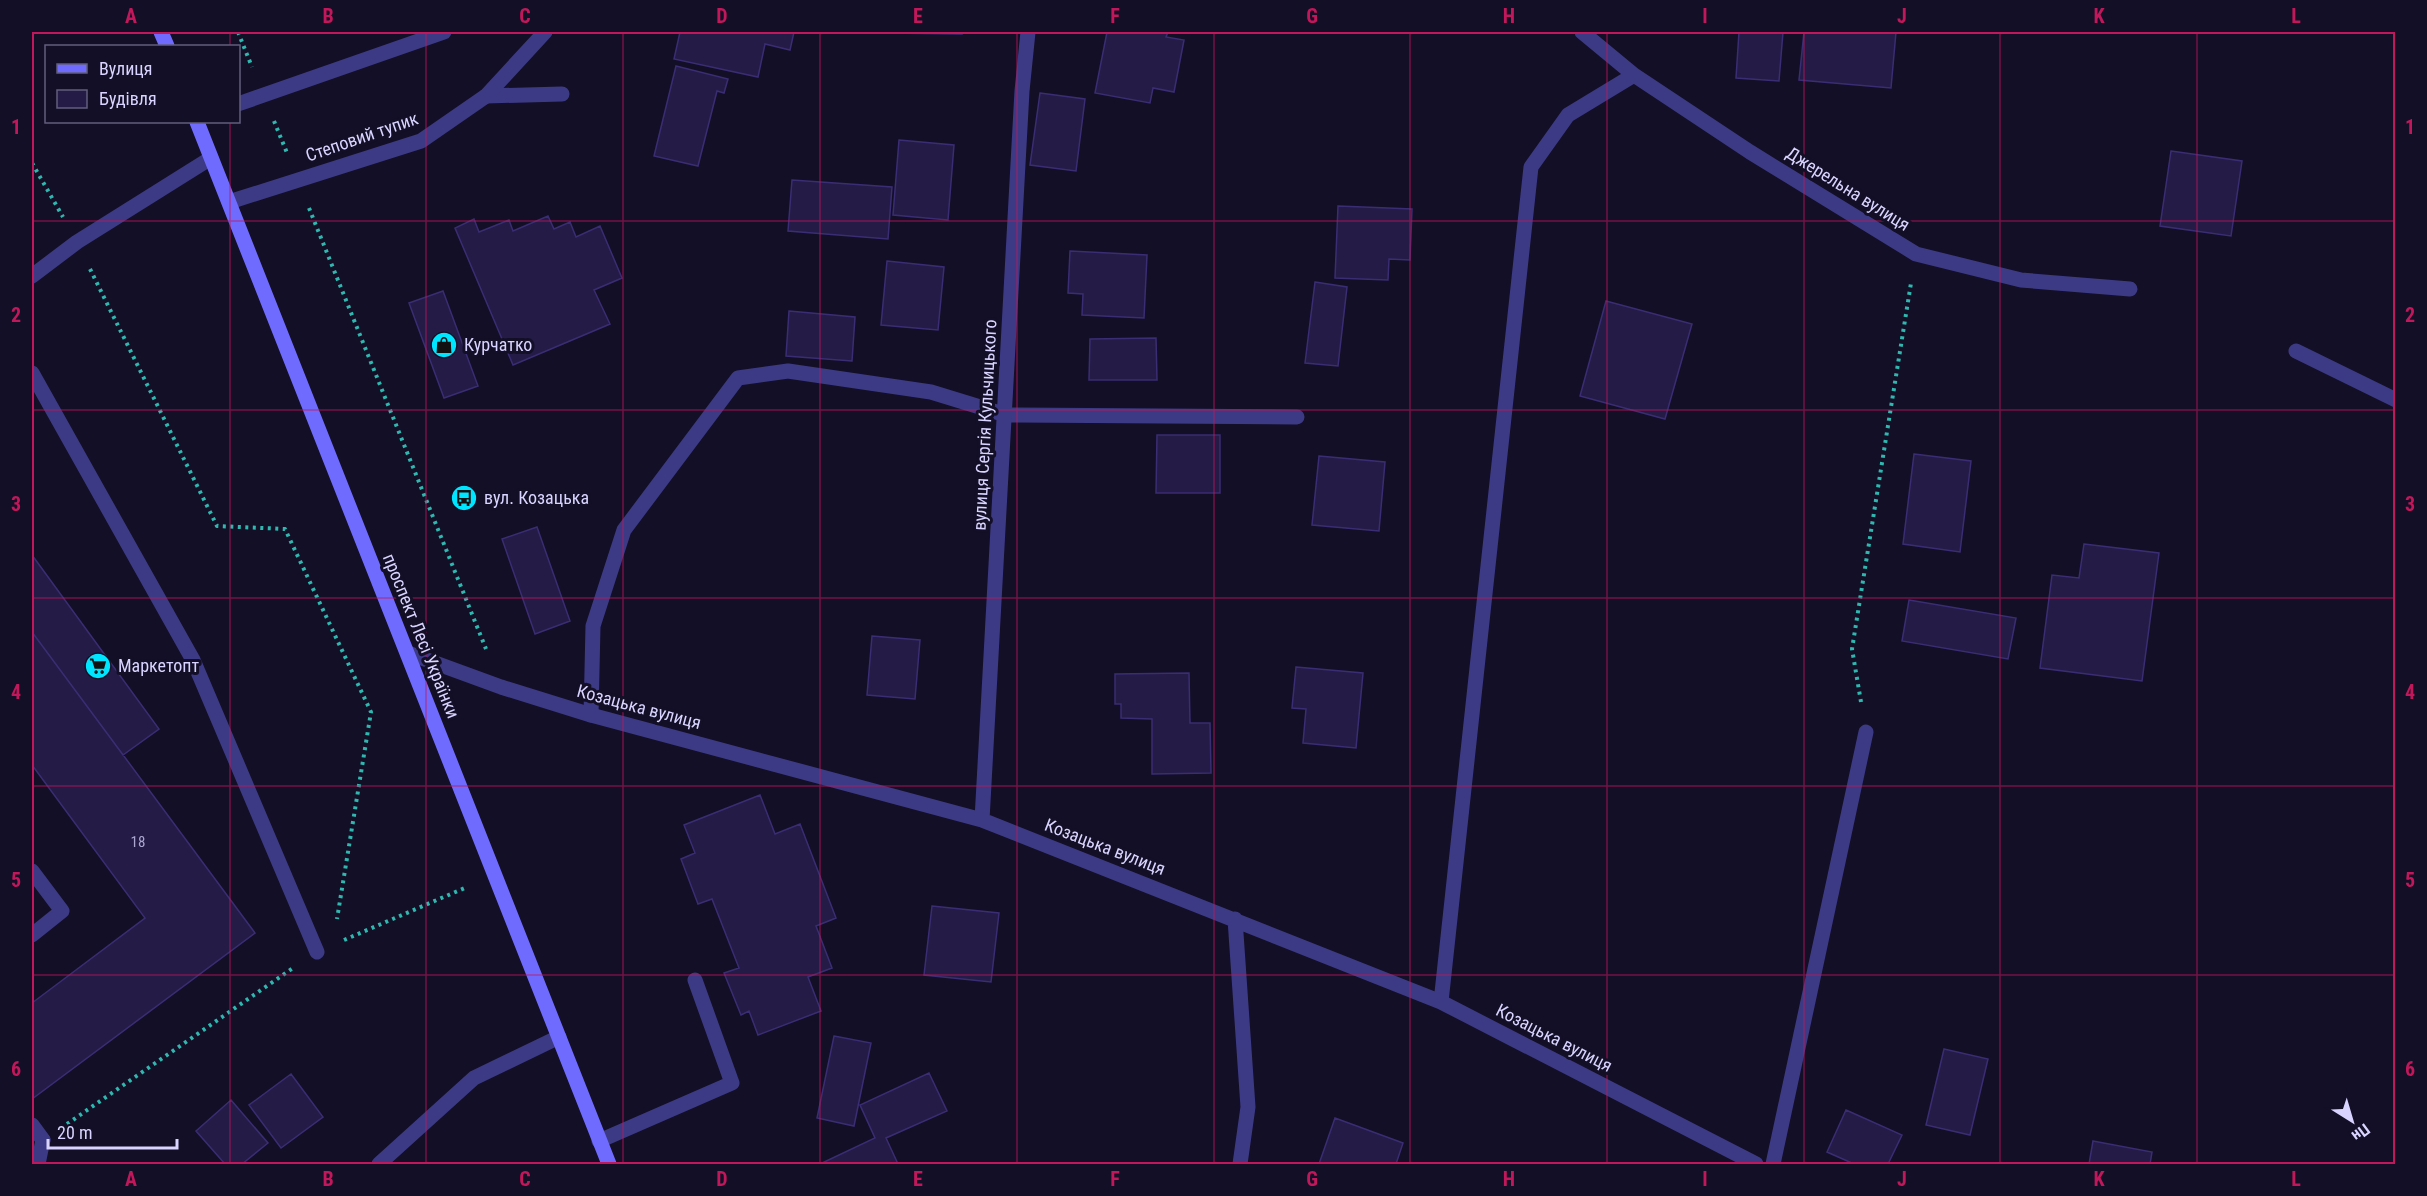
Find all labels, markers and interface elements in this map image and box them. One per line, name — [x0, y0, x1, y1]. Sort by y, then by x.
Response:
text: A — [125, 4, 137, 28]
text: B — [322, 4, 334, 28]
text: C — [519, 4, 531, 28]
text: D — [716, 4, 728, 28]
text: E — [913, 4, 923, 28]
text: F — [1110, 4, 1120, 28]
text: G — [1306, 4, 1318, 28]
text: H — [1503, 4, 1515, 28]
text: I — [1702, 4, 1708, 28]
text: J — [1897, 4, 1907, 28]
text: K — [2093, 4, 2105, 28]
text: L — [2291, 4, 2301, 28]
legend — [45, 45, 240, 123]
text: Вулиця — [99, 58, 153, 79]
text: Будівля — [99, 88, 157, 109]
street label: Степовий тупик — [303, 107, 421, 166]
text: 1 — [11, 115, 21, 139]
text: 1 — [2405, 115, 2415, 139]
street label: Джерельна вулиця — [1783, 142, 1914, 235]
text: 2 — [11, 303, 21, 327]
text: 2 — [2405, 303, 2415, 327]
street label: вулиця Сергія Кульчицького — [968, 319, 1001, 531]
shop icon: Курчатко — [429, 330, 459, 360]
place label: Курчатко — [464, 334, 532, 355]
bus stop icon: вул. Козацька — [449, 483, 479, 513]
place label: вул. Козацька — [484, 487, 589, 508]
text: 3 — [11, 492, 21, 516]
text: 3 — [2405, 492, 2415, 516]
street label: проспект Лесі Українки — [379, 550, 464, 721]
supermarket icon: Маркетопт — [83, 651, 113, 681]
place label: Маркетопт — [118, 655, 199, 676]
text: 4 — [11, 680, 21, 704]
street label: Козацька вулиця — [575, 680, 704, 733]
text: 4 — [2405, 680, 2415, 704]
street label: Козацька вулиця — [1042, 814, 1169, 879]
house number: 18 — [131, 833, 145, 851]
text: 5 — [11, 868, 21, 892]
text: 5 — [2405, 868, 2415, 892]
street label: Козацька вулиця — [1493, 999, 1616, 1076]
text: 6 — [11, 1057, 21, 1081]
text: 6 — [2405, 1057, 2415, 1081]
north arrow — [2322, 1091, 2382, 1151]
scale bar — [48, 1112, 177, 1150]
text: Пн — [2348, 1120, 2374, 1146]
text: 20 m — [57, 1122, 92, 1143]
text: A — [125, 1167, 137, 1191]
text: B — [322, 1167, 334, 1191]
text: C — [519, 1167, 531, 1191]
text: D — [716, 1167, 728, 1191]
text: E — [913, 1167, 923, 1191]
text: F — [1110, 1167, 1120, 1191]
text: G — [1306, 1167, 1318, 1191]
text: H — [1503, 1167, 1515, 1191]
text: I — [1702, 1167, 1708, 1191]
text: J — [1897, 1167, 1907, 1191]
text: K — [2093, 1167, 2105, 1191]
text: L — [2291, 1167, 2301, 1191]

